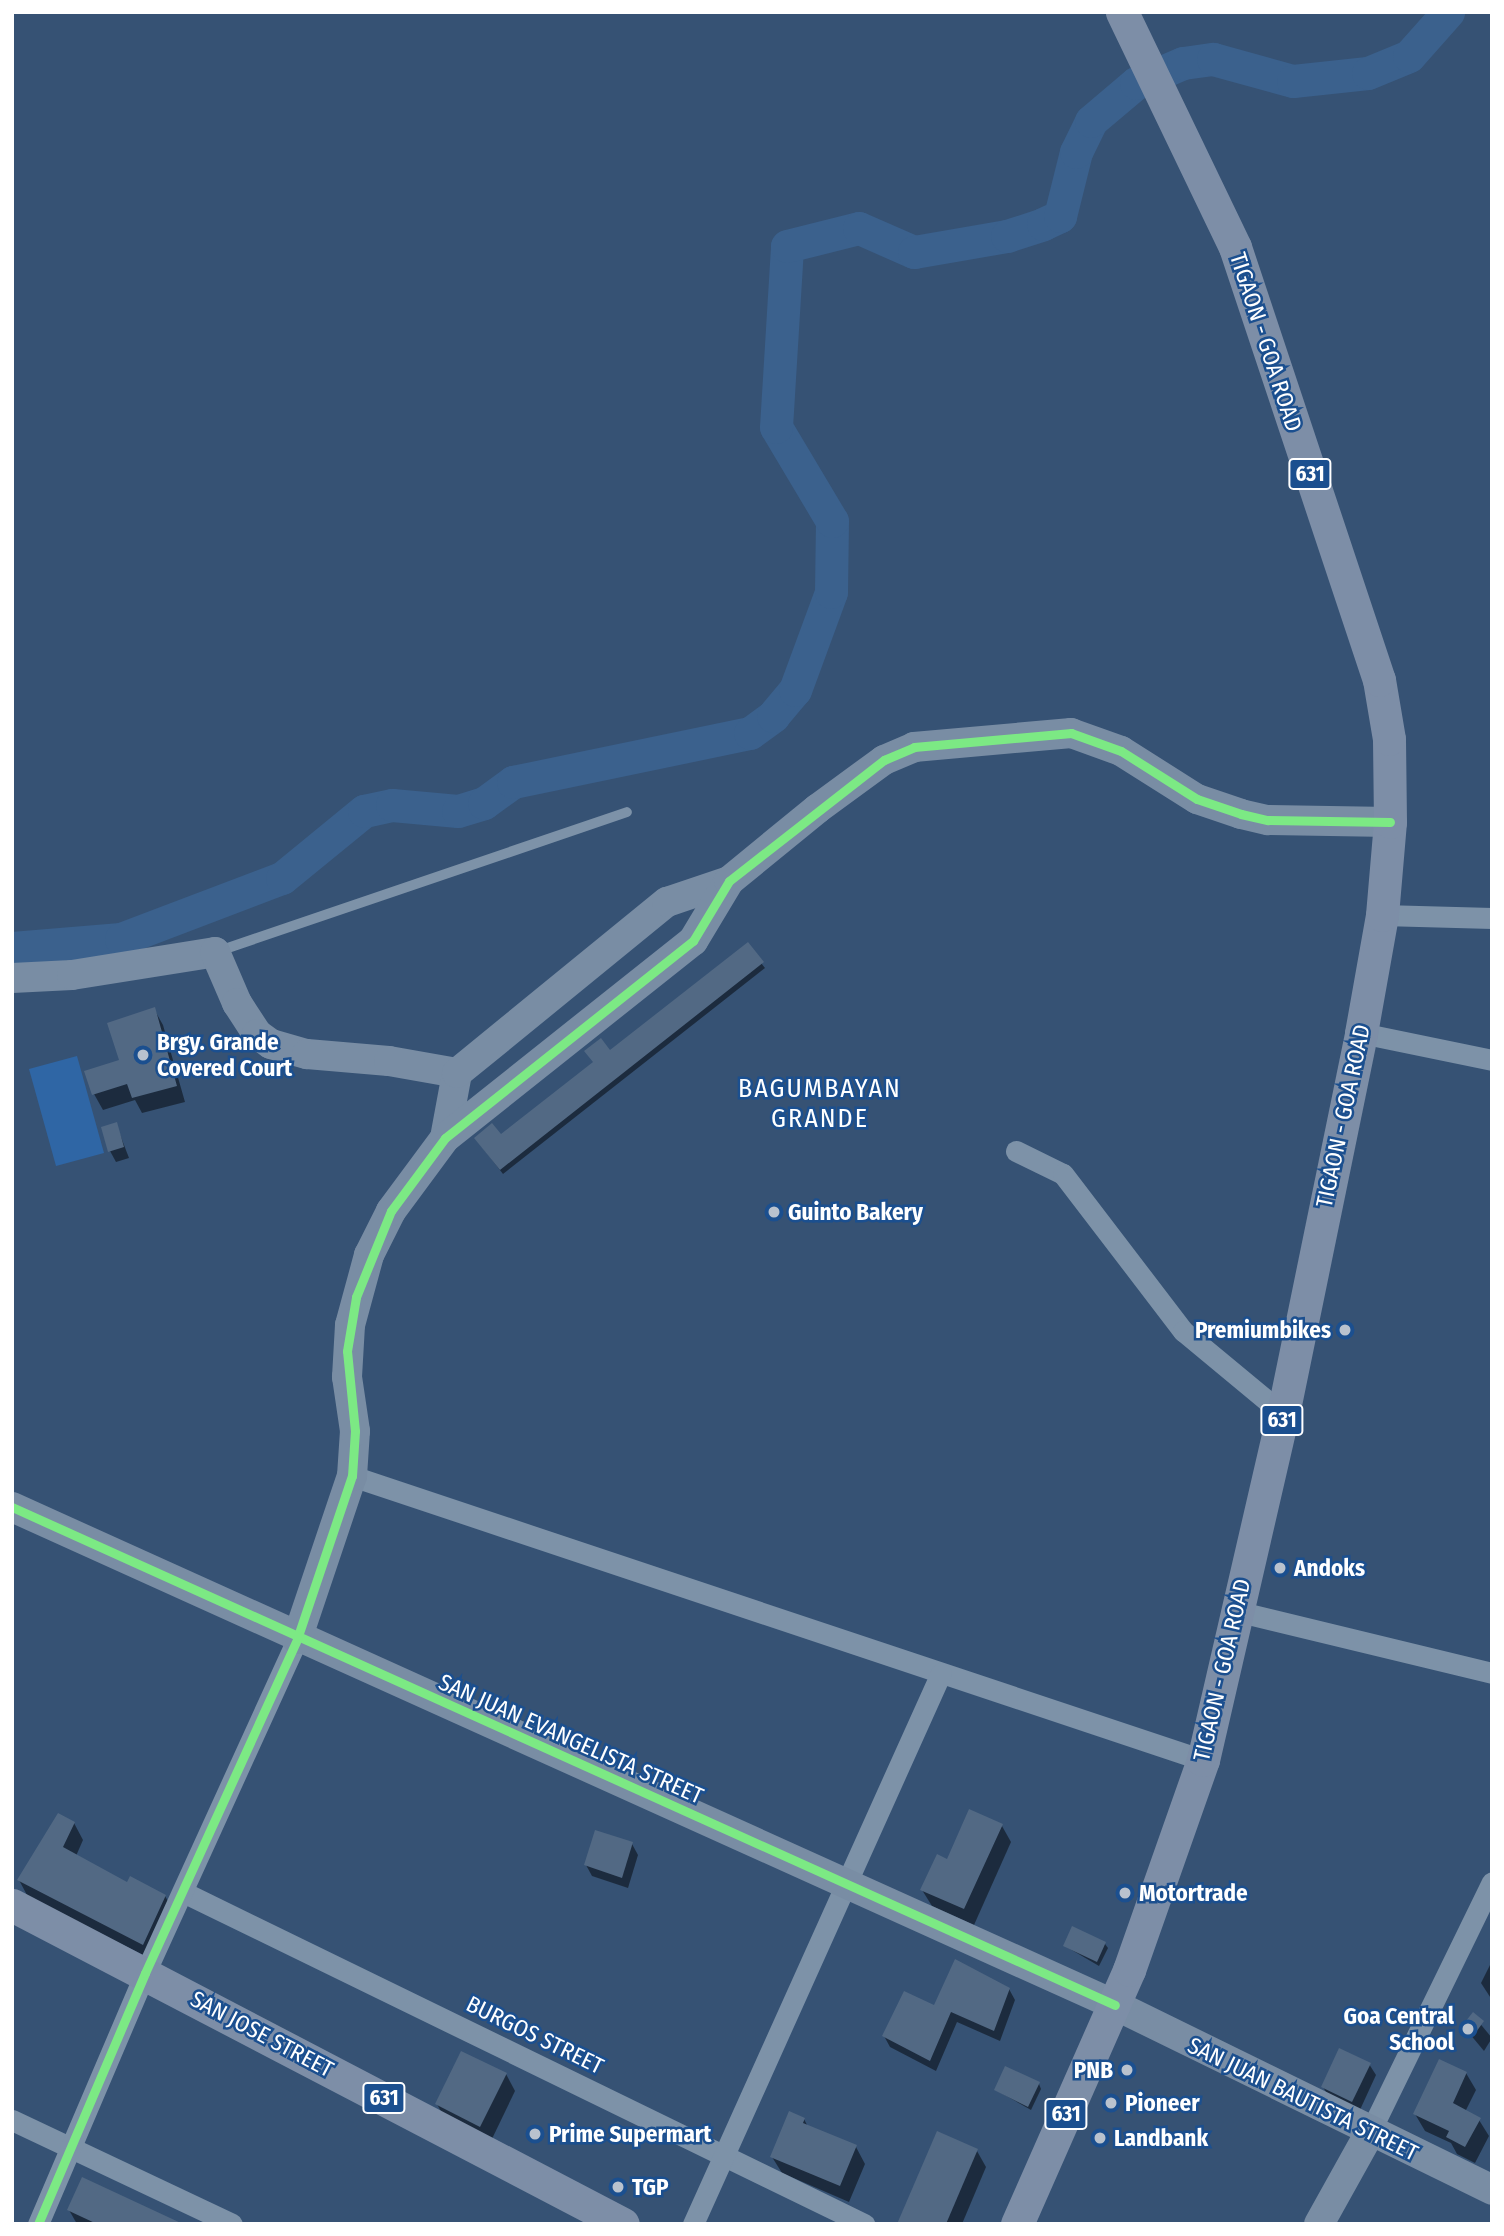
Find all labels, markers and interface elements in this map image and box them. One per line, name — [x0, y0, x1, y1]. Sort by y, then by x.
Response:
street label: TIGAON - GOA ROAD — [1224, 249, 1308, 435]
road number: 631 — [1287, 456, 1333, 491]
street label: TIGAON - GOA ROAD — [1310, 1022, 1376, 1210]
place label: Brgy. Grande Covered Court — [157, 1028, 292, 1082]
marker: Brgy. Grande Covered Court — [135, 1047, 151, 1063]
district label: BAGUMBAYAN GRANDE — [739, 1073, 901, 1134]
place label: Guinto Bakery — [788, 1198, 923, 1226]
marker: Guinto Bakery — [766, 1204, 782, 1220]
place label: Premiumbikes — [1195, 1316, 1331, 1344]
marker: Premiumbikes — [1337, 1322, 1353, 1338]
road number: 631 — [1259, 1402, 1305, 1438]
place label: Andoks — [1294, 1554, 1365, 1582]
marker: Andoks — [1272, 1560, 1288, 1576]
street label: TIGAON - GOA ROAD — [1188, 1576, 1256, 1764]
street label: SAN JUAN EVANGELISTA STREET — [435, 1668, 707, 1810]
place label: Motortrade — [1139, 1879, 1248, 1907]
marker: Motortrade — [1117, 1885, 1133, 1901]
street label: SAN JOSE STREET — [186, 1985, 338, 2083]
street label: BURGOS STREET — [462, 1990, 608, 2080]
place label: Goa Central School — [1343, 2002, 1454, 2056]
marker: Goa Central School — [1460, 2021, 1476, 2037]
street label: SAN JUAN BAUTISTA STREET — [1183, 2031, 1423, 2167]
place label: PNB — [1074, 2056, 1113, 2084]
marker: PNB — [1119, 2062, 1135, 2078]
road number: 631 — [361, 2080, 407, 2116]
place label: Pioneer — [1125, 2089, 1200, 2117]
marker: Pioneer — [1103, 2095, 1119, 2111]
road number: 631 — [1043, 2096, 1089, 2132]
place label: Prime Supermart — [549, 2120, 711, 2148]
place label: Landbank — [1114, 2124, 1208, 2152]
marker: Prime Supermart — [527, 2126, 543, 2142]
marker: Landbank — [1092, 2130, 1108, 2146]
place label: TGP — [632, 2173, 669, 2201]
marker: TGP — [610, 2179, 626, 2195]

